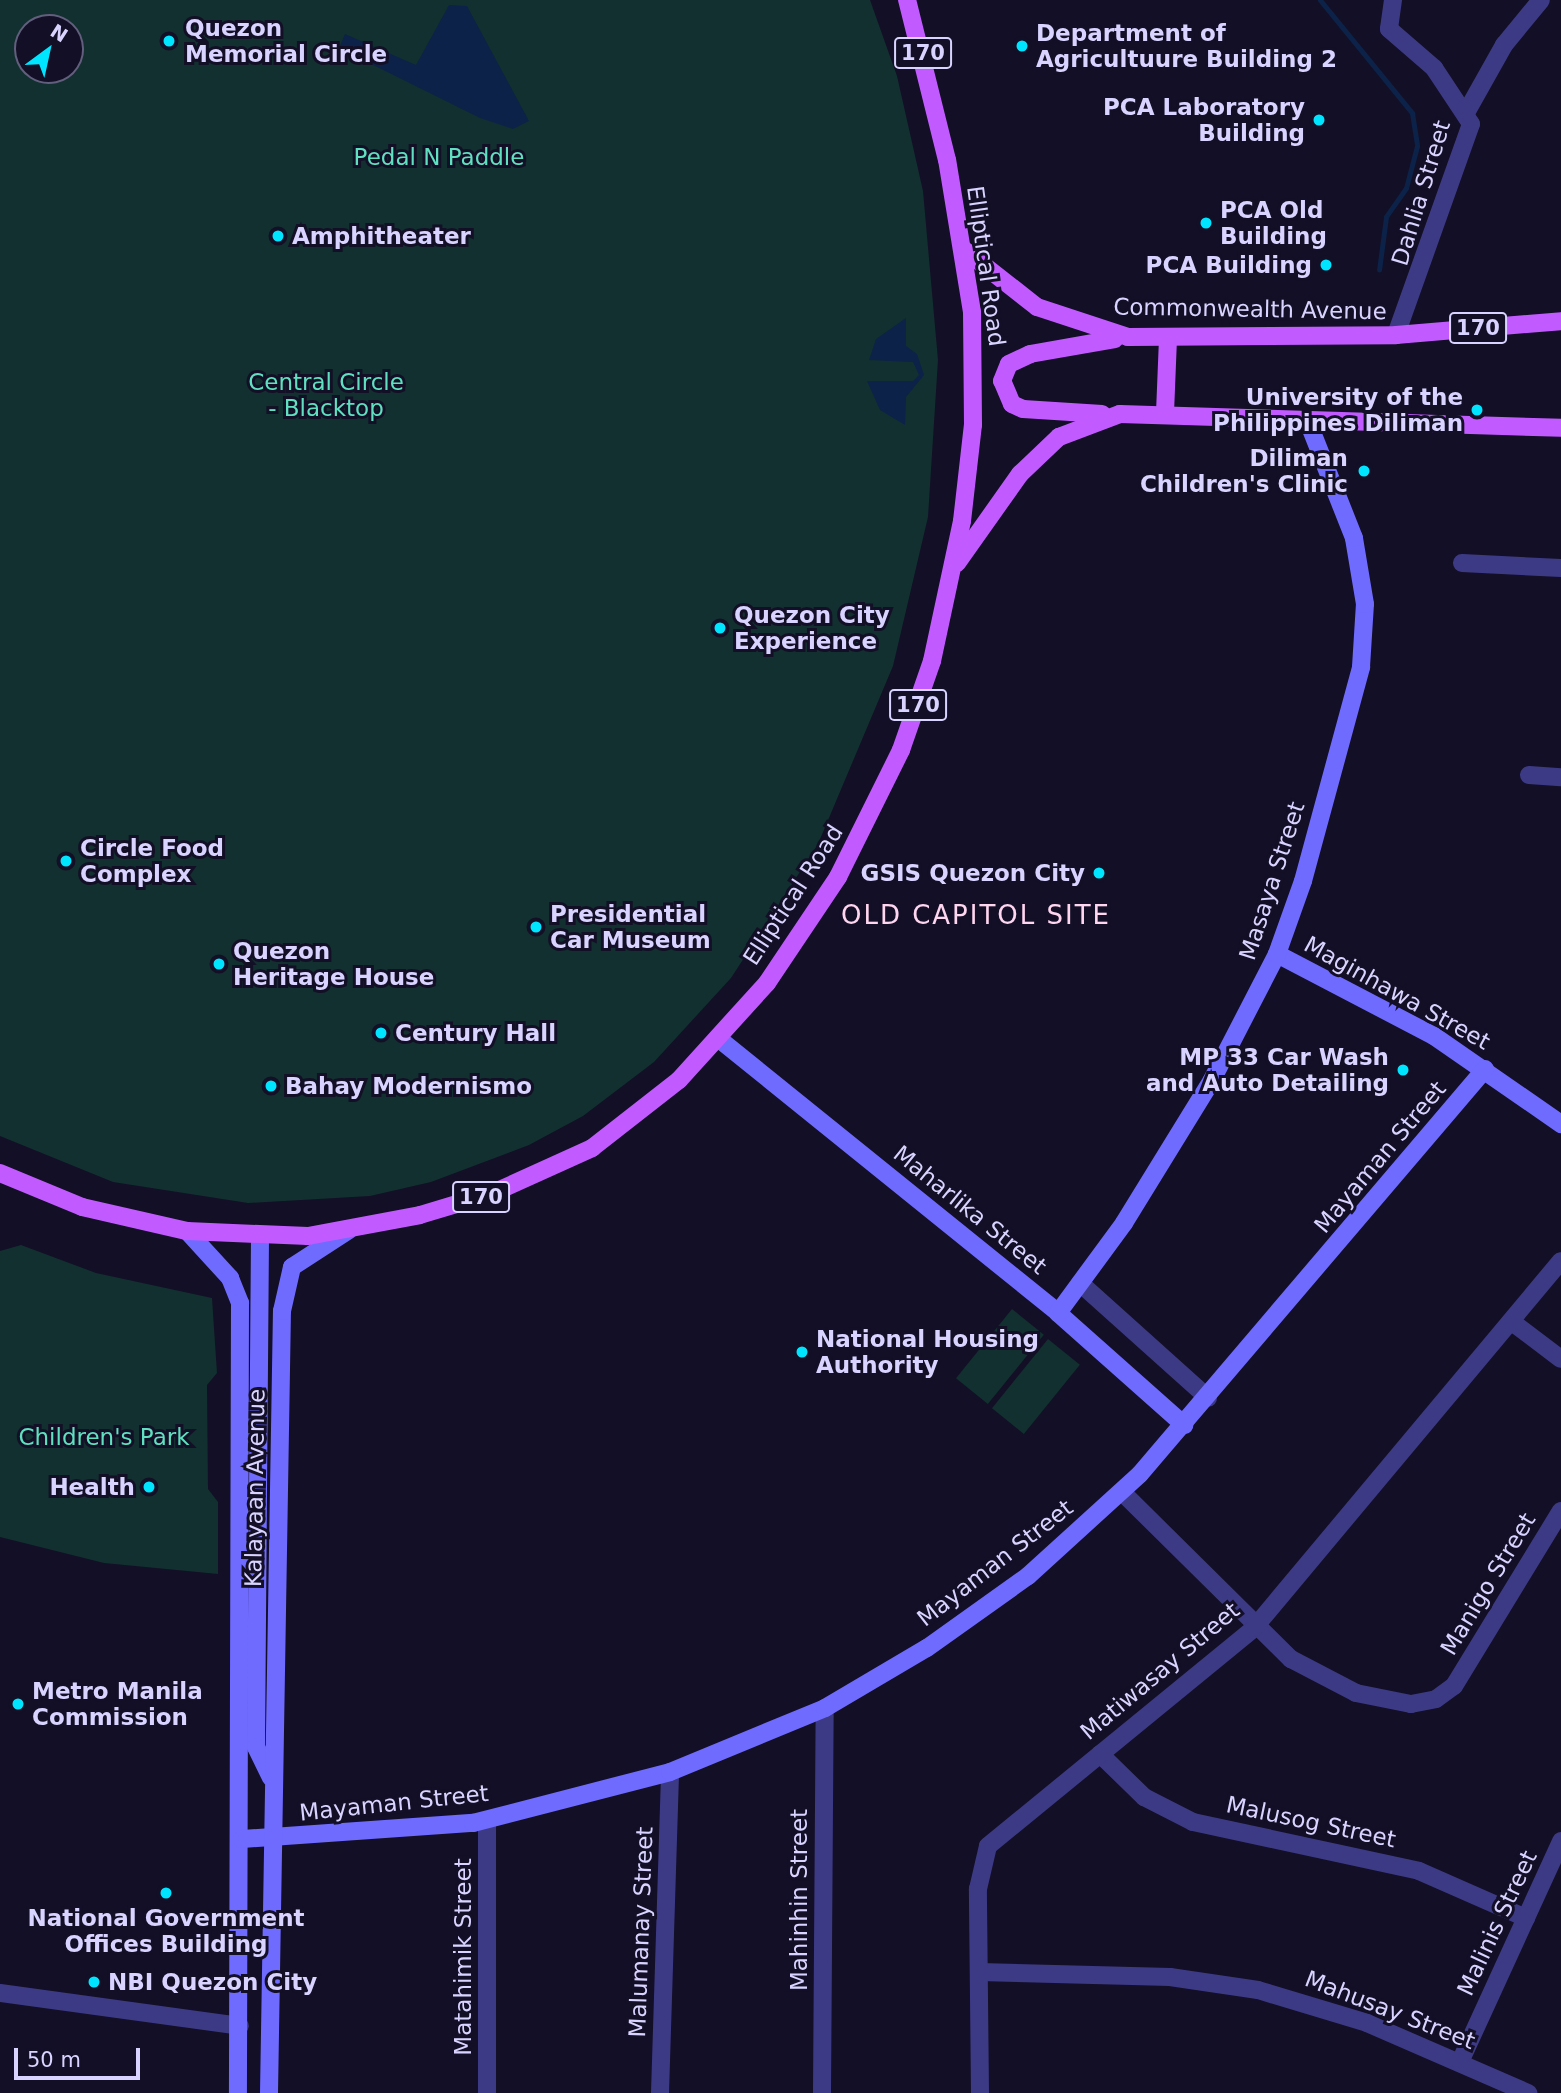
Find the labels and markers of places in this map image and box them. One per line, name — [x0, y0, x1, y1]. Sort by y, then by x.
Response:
place label: Quezon Memorial Circle — [185, 14, 387, 68]
place label: Department of Agricultuure Building 2 — [1036, 19, 1337, 73]
marker: Quezon Memorial Circle — [159, 31, 179, 51]
marker: Department of Agricultuure Building 2 — [1014, 38, 1030, 54]
place label: PCA Laboratory Building — [1103, 93, 1305, 147]
marker: PCA Laboratory Building — [1311, 112, 1327, 128]
place label: PCA Old Building — [1220, 196, 1327, 250]
marker: PCA Old Building — [1198, 215, 1214, 231]
place label: Amphitheater — [292, 222, 471, 250]
marker: Amphitheater — [270, 228, 286, 244]
place label: PCA Building — [1146, 251, 1312, 279]
marker: PCA Building — [1318, 257, 1334, 273]
place label: University of the Philippines Diliman — [1213, 383, 1463, 437]
marker: University of the Philippines Diliman — [1469, 402, 1485, 418]
place label: Diliman Children's Clinic — [1140, 444, 1348, 498]
marker: Diliman Children's Clinic — [1354, 461, 1374, 481]
place label: Quezon City Experience — [734, 601, 890, 655]
marker: Quezon City Experience — [712, 620, 728, 636]
place label: Circle Food Complex — [80, 834, 224, 888]
marker: Circle Food Complex — [58, 853, 74, 869]
place label: GSIS Quezon City — [861, 859, 1085, 887]
marker: GSIS Quezon City — [1091, 865, 1107, 881]
place label: Presidential Car Museum — [550, 900, 711, 954]
marker: Presidential Car Museum — [528, 919, 544, 935]
place label: Quezon Heritage House — [233, 937, 434, 991]
marker: Quezon Heritage House — [211, 956, 227, 972]
place label: Century Hall — [395, 1019, 556, 1047]
marker: Century Hall — [373, 1025, 389, 1041]
place label: MP 33 Car Wash and Auto Detailing — [1146, 1043, 1389, 1097]
marker: MP 33 Car Wash and Auto Detailing — [1395, 1062, 1411, 1078]
place label: Bahay Modernismo — [285, 1072, 532, 1100]
marker: Bahay Modernismo — [263, 1078, 279, 1094]
place label: National Housing Authority — [816, 1325, 1039, 1379]
marker: National Housing Authority — [794, 1344, 810, 1360]
place label: Health — [49, 1473, 135, 1501]
marker: Health — [141, 1479, 157, 1495]
place label: Metro Manila Commission — [32, 1677, 203, 1731]
marker: Metro Manila Commission — [10, 1696, 26, 1712]
marker: National Government Offices Building — [158, 1885, 174, 1901]
place label: National Government Offices Building — [27, 1904, 305, 1958]
place label: NBI Quezon City — [108, 1968, 317, 1996]
marker: NBI Quezon City — [86, 1974, 102, 1990]

